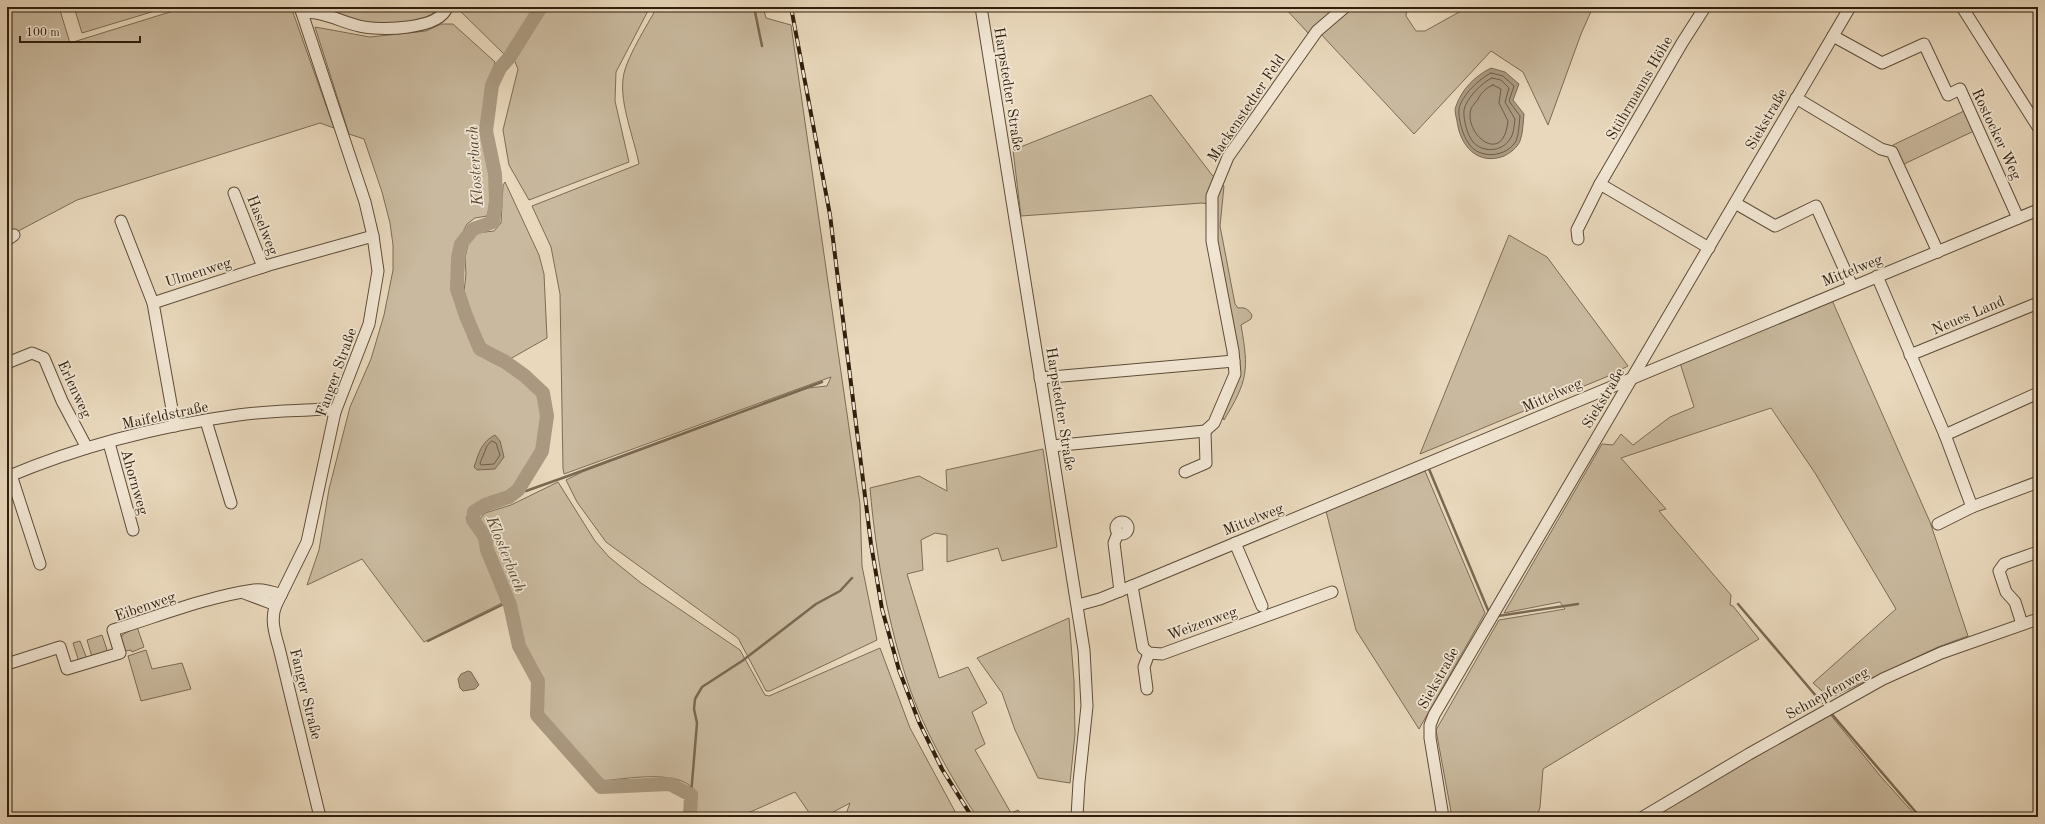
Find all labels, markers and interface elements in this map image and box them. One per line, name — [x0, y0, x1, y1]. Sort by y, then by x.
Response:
scale bar — [20, 18, 140, 44]
street label: Harpstedter Straße — [990, 26, 1025, 152]
text: 100 m — [26, 27, 60, 39]
street label: Stührmanns Höhe — [1604, 34, 1676, 143]
street label: Mackenstedter Feld — [1206, 52, 1289, 165]
street label: Siekstraße — [1744, 86, 1791, 153]
street label: Rostocker Weg — [1968, 87, 2023, 182]
water label: Klosterbach — [465, 125, 487, 208]
street label: Haselweg — [243, 194, 280, 257]
street label: Mittelweg — [1820, 252, 1885, 290]
street label: Ulmenweg — [164, 256, 233, 291]
street label: Neues Land — [1930, 294, 2007, 338]
street label: Fanger Straße — [314, 326, 360, 419]
street label: Harpstedter Straße — [1042, 346, 1077, 472]
street label: Erlenweg — [54, 359, 93, 421]
street label: Siekstraße — [1580, 366, 1628, 432]
street label: Mittelweg — [1520, 377, 1585, 416]
street label: Maifeldstraße — [121, 400, 210, 433]
street label: Ahornweg — [117, 448, 150, 517]
street label: Mittelweg — [1221, 501, 1286, 539]
water label: Klosterbach — [482, 513, 528, 595]
street label: Eibenweg — [113, 590, 178, 625]
street label: Weizenweg — [1166, 605, 1239, 644]
street label: Siekstraße — [1416, 645, 1462, 712]
street label: Fanger Straße — [286, 647, 323, 741]
street label: Schnepfenweg — [1784, 665, 1872, 723]

